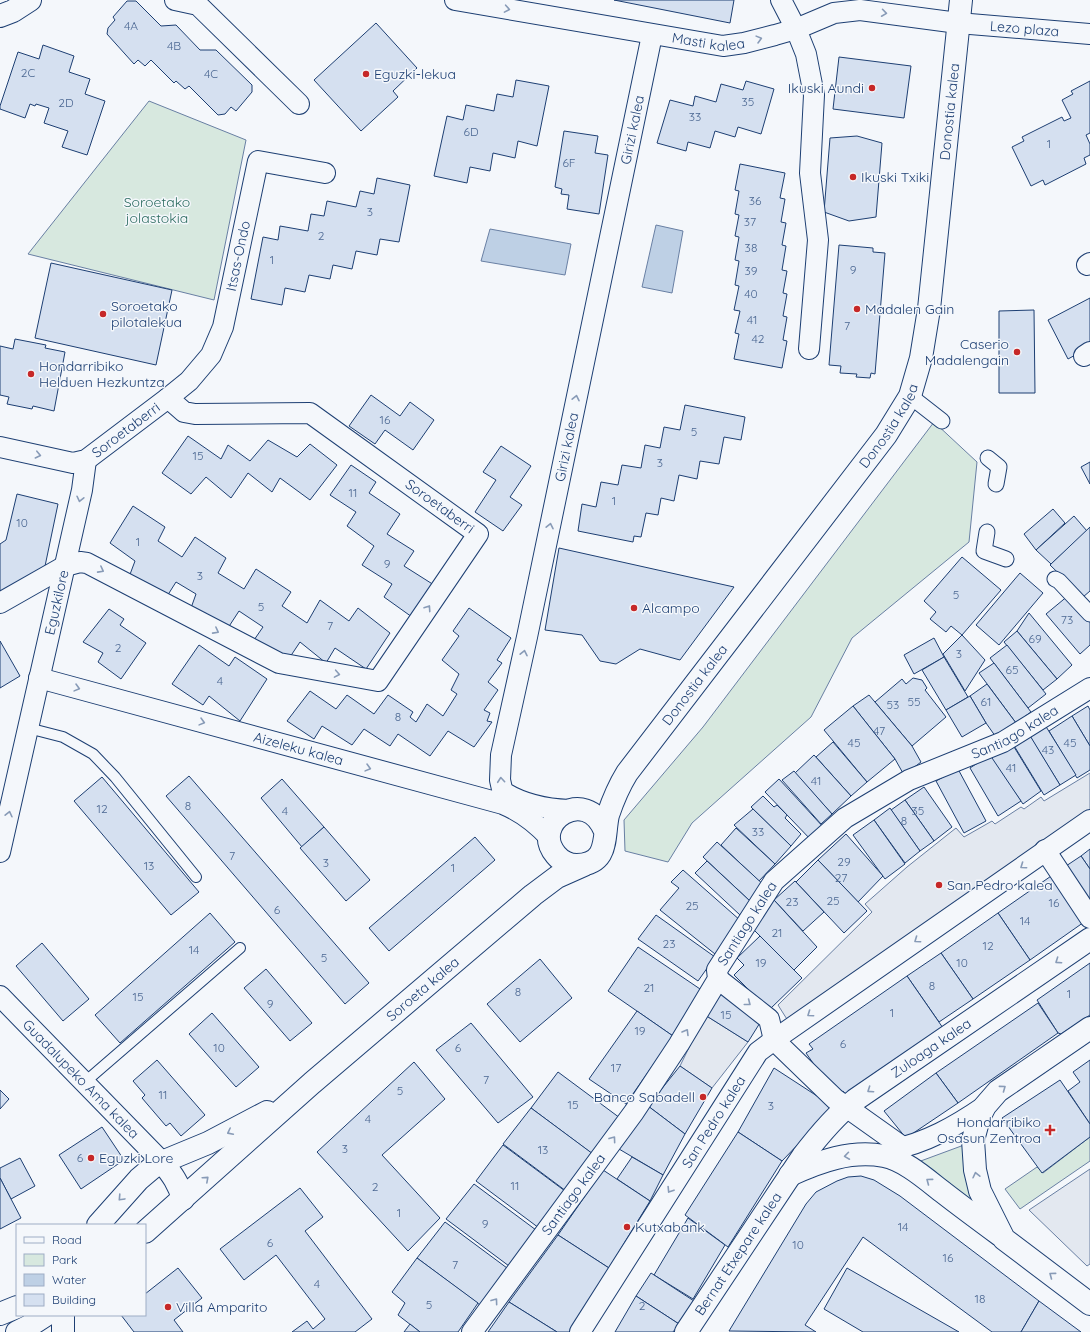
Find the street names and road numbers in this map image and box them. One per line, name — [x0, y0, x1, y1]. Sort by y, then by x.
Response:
street label: Lezo plaza — [989, 17, 1060, 40]
street label: Masti kalea — [670, 28, 746, 55]
street label: Donostia kalea — [935, 62, 963, 161]
street label: Girizi kalea — [616, 94, 648, 166]
street label: Itsas-Ondo — [222, 219, 254, 293]
street label: Donostia kalea — [855, 382, 922, 472]
street label: Soroetaberri — [88, 398, 164, 462]
street label: Girizi kalea — [551, 411, 582, 483]
street label: Soroetaberri — [402, 475, 478, 537]
street label: Eguzkilore — [40, 568, 73, 637]
street label: Donostia kalea — [658, 641, 731, 729]
street label: Santiago kalea — [969, 701, 1062, 763]
street label: Aizeleku kalea — [252, 728, 345, 769]
street label: Santiago kalea — [713, 878, 781, 969]
street label: Soroeta kalea — [382, 953, 463, 1025]
street label: Zuloaga kalea — [887, 1014, 975, 1082]
street label: Guadalupeko Ama kalea — [19, 1016, 143, 1142]
street label: San Pedro kalea — [678, 1072, 750, 1171]
street label: Santiago kalea — [537, 1150, 609, 1239]
street label: Bernat Etxepare kalea — [691, 1189, 785, 1319]

